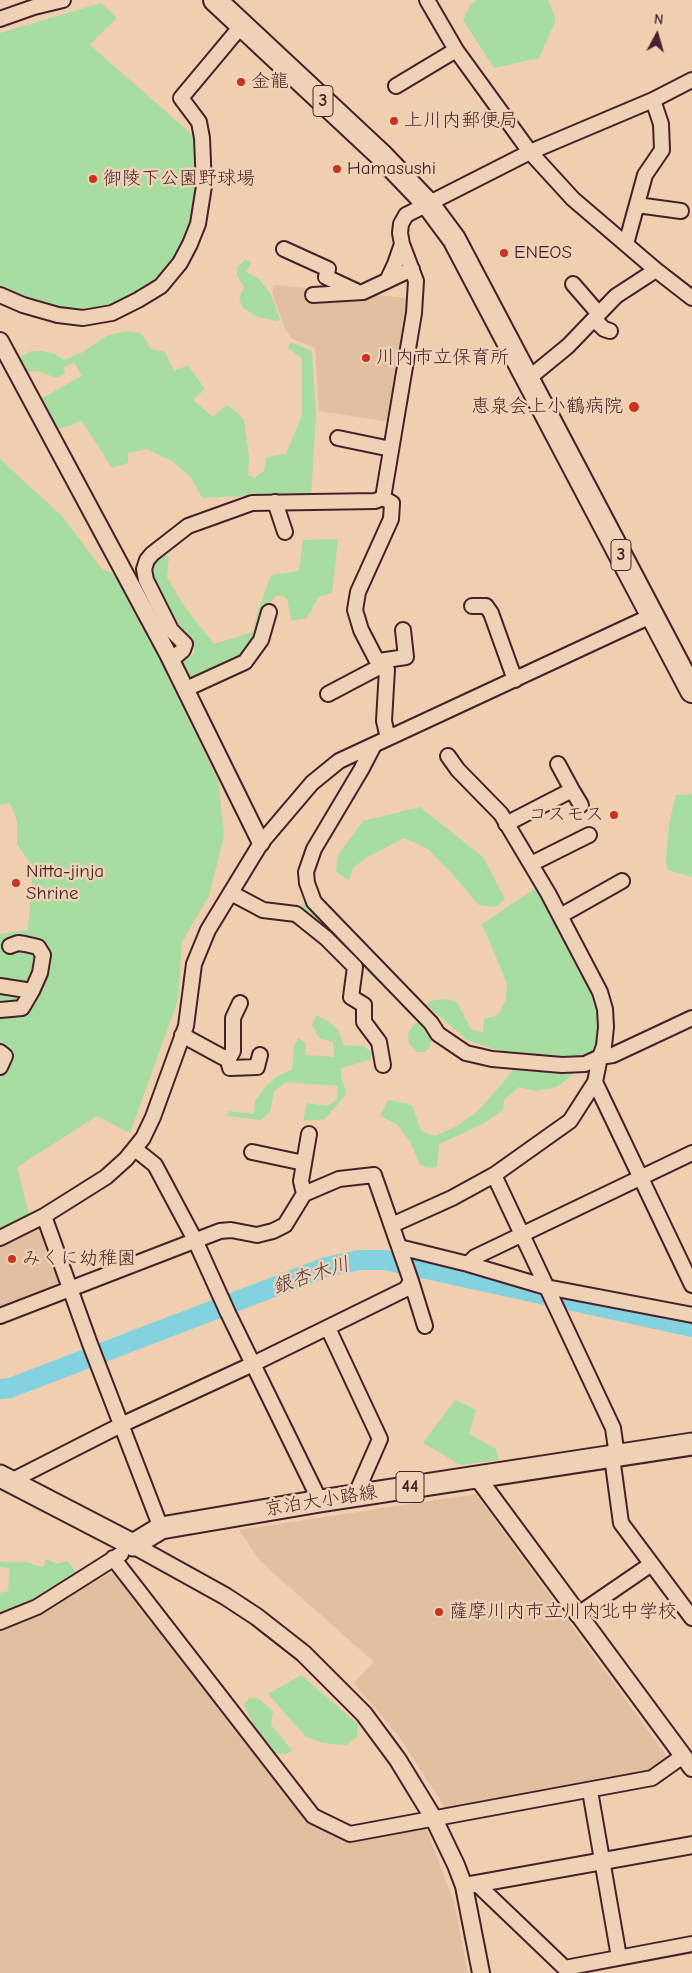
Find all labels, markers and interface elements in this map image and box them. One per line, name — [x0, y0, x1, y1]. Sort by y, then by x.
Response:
north arrow — [632, 10, 682, 60]
text: N — [653, 11, 664, 29]
place label: 金龍 — [251, 71, 289, 93]
marker: 金龍 — [235, 76, 247, 88]
road number: 3 — [313, 85, 333, 116]
place label: 上川内郵便局 — [404, 110, 518, 132]
marker: 上川内郵便局 — [388, 115, 400, 127]
place label: Hamasushi — [347, 158, 436, 180]
marker: Hamasushi — [331, 163, 343, 175]
place label: 御陵下公園野球場 — [103, 168, 255, 190]
marker: 御陵下公園野球場 — [87, 173, 99, 185]
place label: ENEOS — [514, 242, 572, 264]
marker: ENEOS — [498, 247, 510, 259]
place label: 川内市立保育所 — [376, 347, 509, 369]
marker: 川内市立保育所 — [360, 352, 372, 364]
place label: 恵泉会上小鶴病院 — [471, 396, 623, 418]
marker: 恵泉会上小鶴病院 — [627, 400, 641, 414]
road number: 3 — [611, 540, 631, 570]
place label: コスモス — [528, 804, 604, 826]
marker: コスモス — [608, 809, 620, 821]
place label: Nitta-jinja Shrine — [26, 861, 104, 905]
marker: Nitta-jinja Shrine — [10, 877, 22, 889]
place label: みくに幼稚園 — [22, 1248, 136, 1270]
water label: 銀杏木川 — [269, 1252, 353, 1300]
marker: みくに幼稚園 — [6, 1253, 18, 1265]
road number: 44 — [396, 1471, 424, 1502]
street label: 京泊大小路線 — [263, 1481, 379, 1521]
place label: 薩摩川内市立川内北中学校 — [449, 1601, 677, 1623]
marker: 薩摩川内市立川内北中学校 — [433, 1606, 445, 1618]

